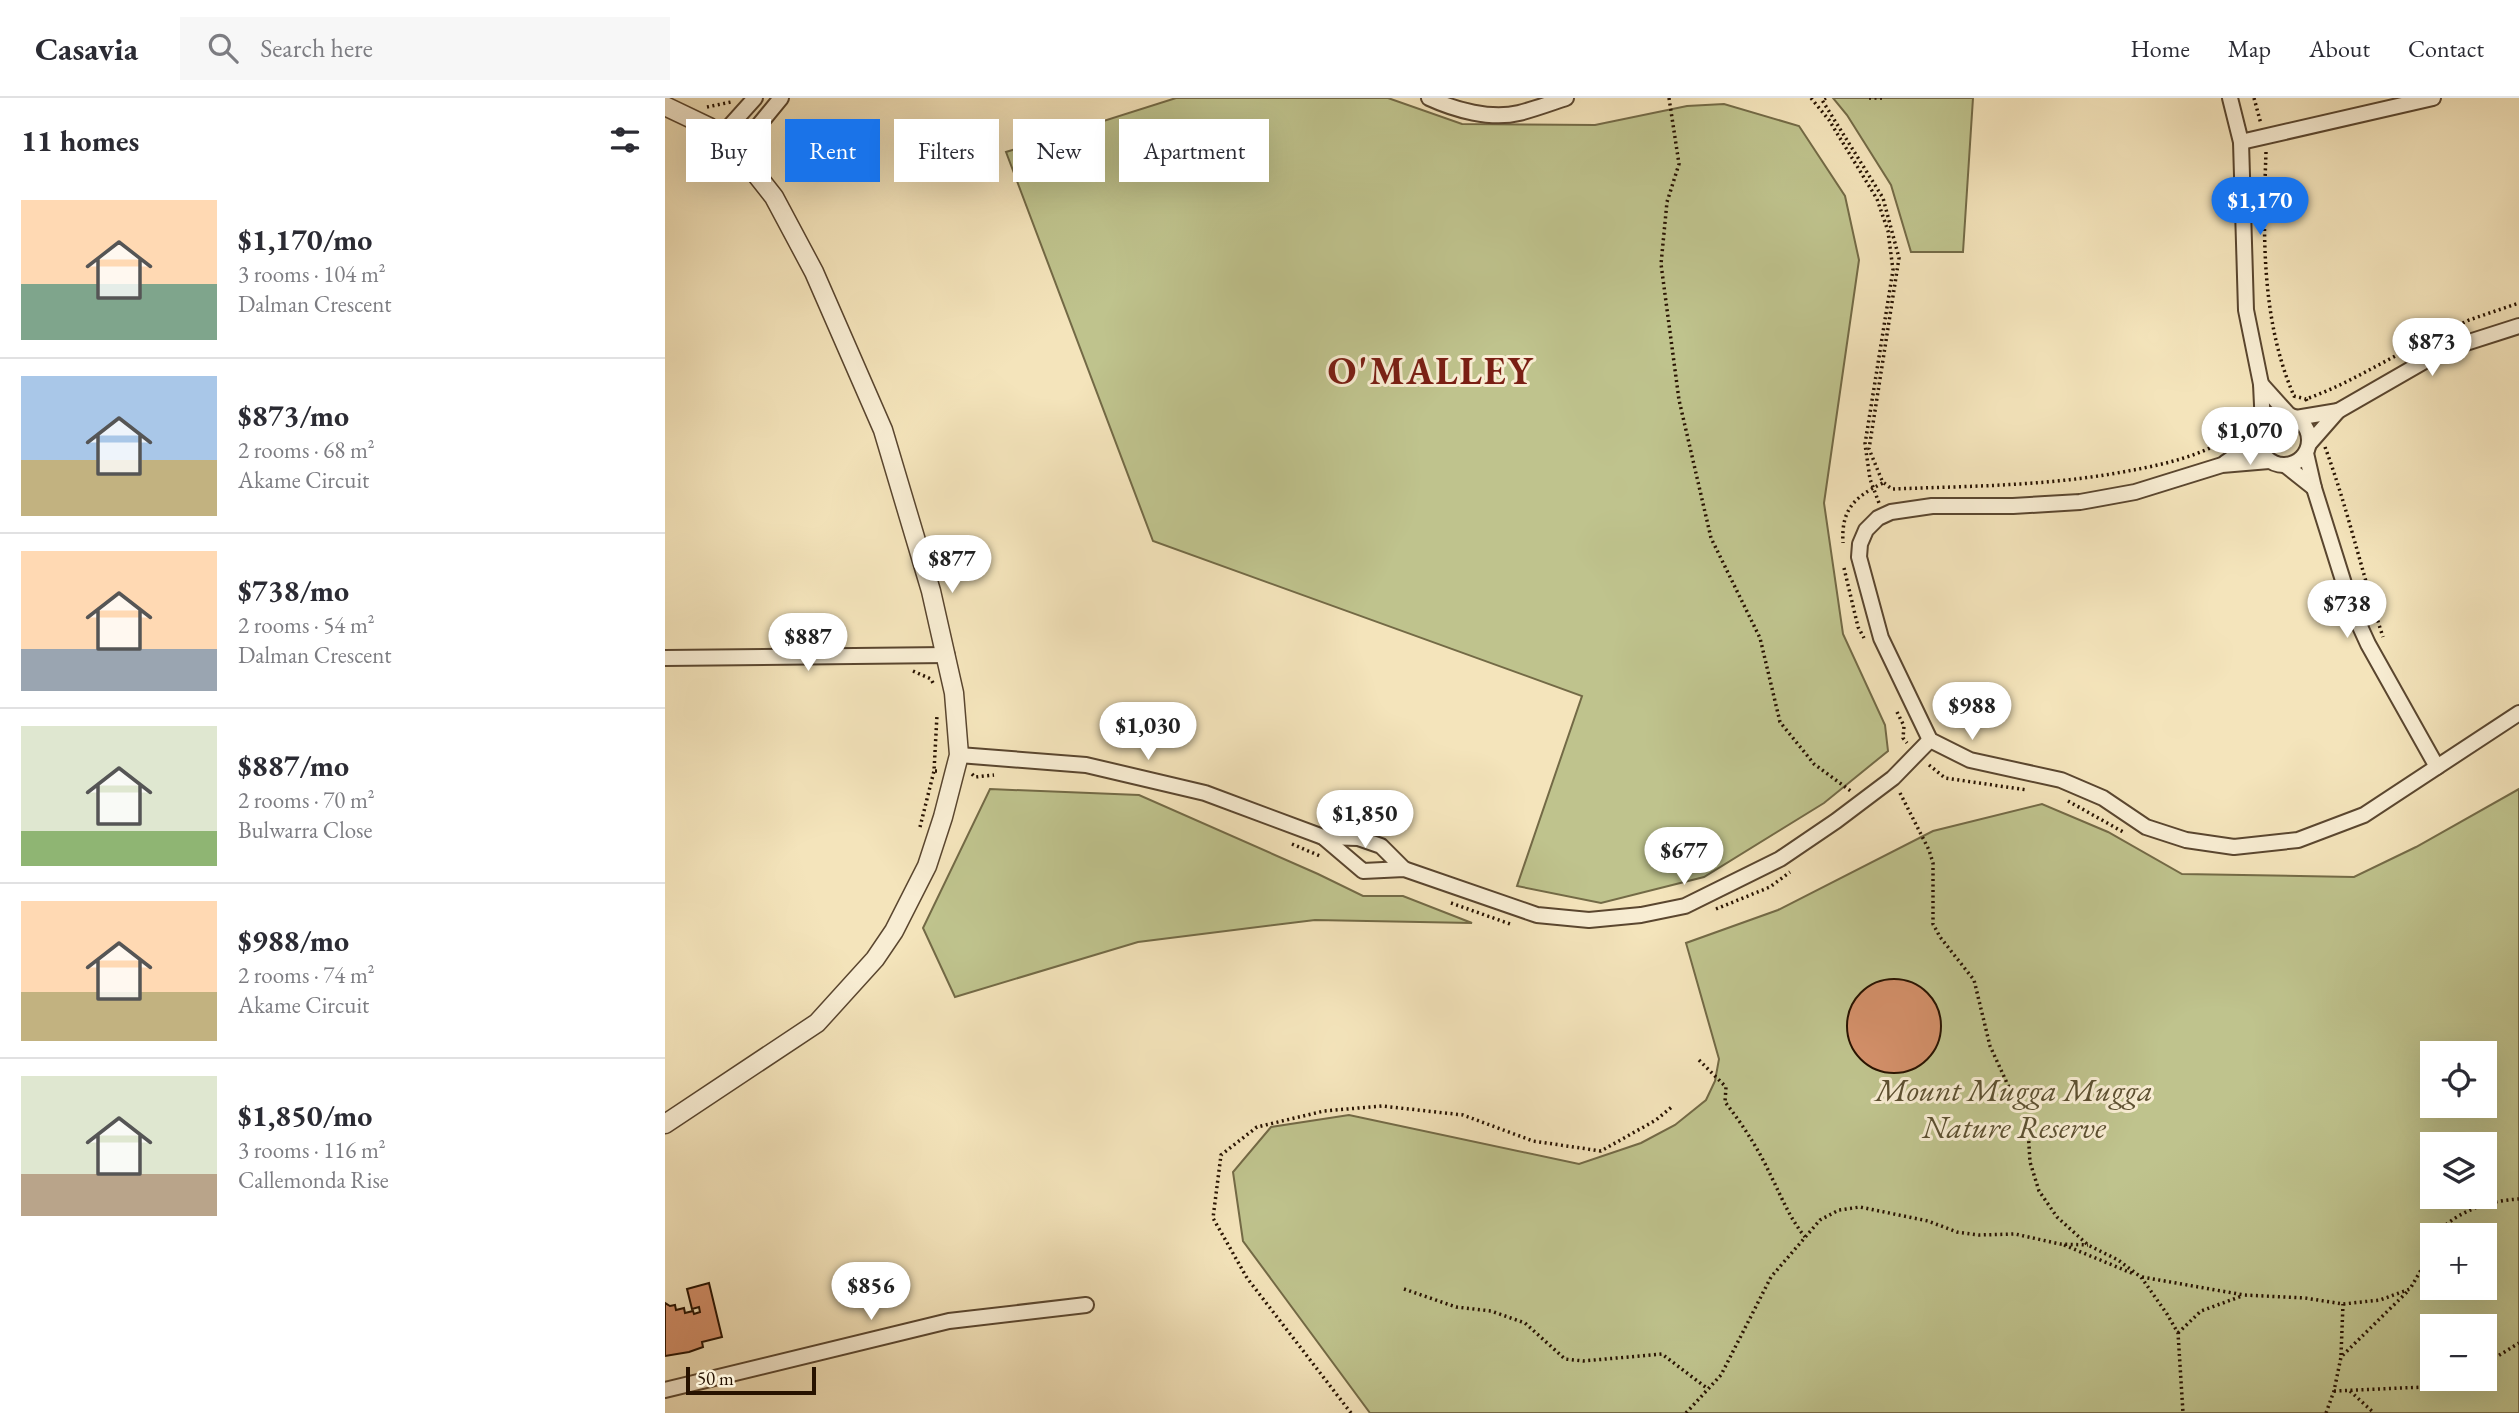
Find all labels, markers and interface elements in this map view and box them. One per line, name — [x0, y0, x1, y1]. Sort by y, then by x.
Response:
search box — [180, 17, 670, 80]
text: Casavia — [35, 27, 138, 70]
icon: search — [204, 29, 242, 67]
text: Search here — [260, 31, 373, 65]
text: Home — [2130, 33, 2190, 64]
text: Map — [2228, 33, 2271, 64]
text: About — [2309, 33, 2370, 64]
text: Contact — [2408, 33, 2484, 64]
chip: Buy — [686, 119, 771, 182]
chip: Rent — [785, 119, 880, 182]
chip: Filters — [894, 119, 999, 182]
chip: New — [1013, 119, 1105, 182]
chip: Apartment — [1119, 119, 1269, 182]
text: 11 homes — [21, 121, 139, 160]
icon: filters — [606, 121, 644, 159]
pin: $1,170 — [2203, 178, 2317, 237]
text: $1,170 — [2228, 185, 2292, 215]
text: $1,170/mo — [238, 220, 372, 259]
icon: home — [77, 228, 161, 312]
text: 3 rooms · 104 m² — [238, 259, 386, 289]
text: Dalman Crescent — [238, 289, 392, 319]
pin: $873 — [2391, 318, 2473, 378]
text: $873 — [2408, 326, 2456, 356]
district label: O'MALLEY — [1328, 346, 1534, 395]
text: $873/mo — [238, 396, 349, 435]
icon: home — [77, 404, 161, 488]
pin: $1,070 — [2193, 408, 2307, 467]
text: $1,070 — [2218, 415, 2282, 445]
text: 2 rooms · 68 m² — [238, 435, 375, 465]
text: Akame Circuit — [238, 465, 369, 495]
pin: $877 — [911, 536, 993, 595]
text: $877 — [928, 543, 976, 573]
text: $738/mo — [238, 571, 349, 610]
icon: home — [77, 579, 161, 663]
pin: $738 — [2306, 580, 2388, 640]
text: $738 — [2323, 588, 2371, 618]
text: 2 rooms · 54 m² — [238, 610, 375, 640]
pin: $887 — [767, 614, 849, 673]
text: $887 — [784, 621, 832, 651]
text: Dalman Crescent — [238, 640, 392, 670]
pin: $988 — [1931, 682, 2013, 742]
text: $988 — [1948, 690, 1996, 720]
pin: $1,030 — [1091, 702, 1205, 762]
text: $1,030 — [1116, 710, 1180, 740]
text: $887/mo — [238, 746, 349, 785]
icon: home — [77, 754, 161, 838]
text: 2 rooms · 70 m² — [238, 785, 375, 815]
pin: $1,850 — [1308, 790, 1422, 850]
text: $1,850 — [1333, 798, 1397, 828]
text: Bulwarra Close — [238, 815, 373, 845]
pin: $677 — [1643, 828, 1725, 887]
text: $677 — [1660, 835, 1708, 865]
text: $988/mo — [238, 921, 349, 960]
icon: home — [77, 929, 161, 1013]
text: 2 rooms · 74 m² — [238, 960, 375, 990]
text: Akame Circuit — [238, 990, 369, 1020]
map controls — [2420, 1041, 2497, 1391]
button: locate — [2420, 1041, 2497, 1118]
park label: Mount Mugga Mugga Nature Reserve — [1873, 1069, 2153, 1148]
text: $1,850/mo — [238, 1096, 372, 1135]
icon: home — [77, 1104, 161, 1188]
button: layers — [2420, 1132, 2497, 1209]
text: 3 rooms · 116 m² — [238, 1135, 386, 1165]
text: Callemonda Rise — [238, 1165, 389, 1195]
button: + — [2420, 1223, 2497, 1300]
pin: $856 — [830, 1262, 912, 1322]
text: $856 — [847, 1270, 895, 1300]
button: − — [2420, 1314, 2497, 1391]
scale bar — [686, 1364, 815, 1396]
text: 50 m — [697, 1366, 734, 1391]

